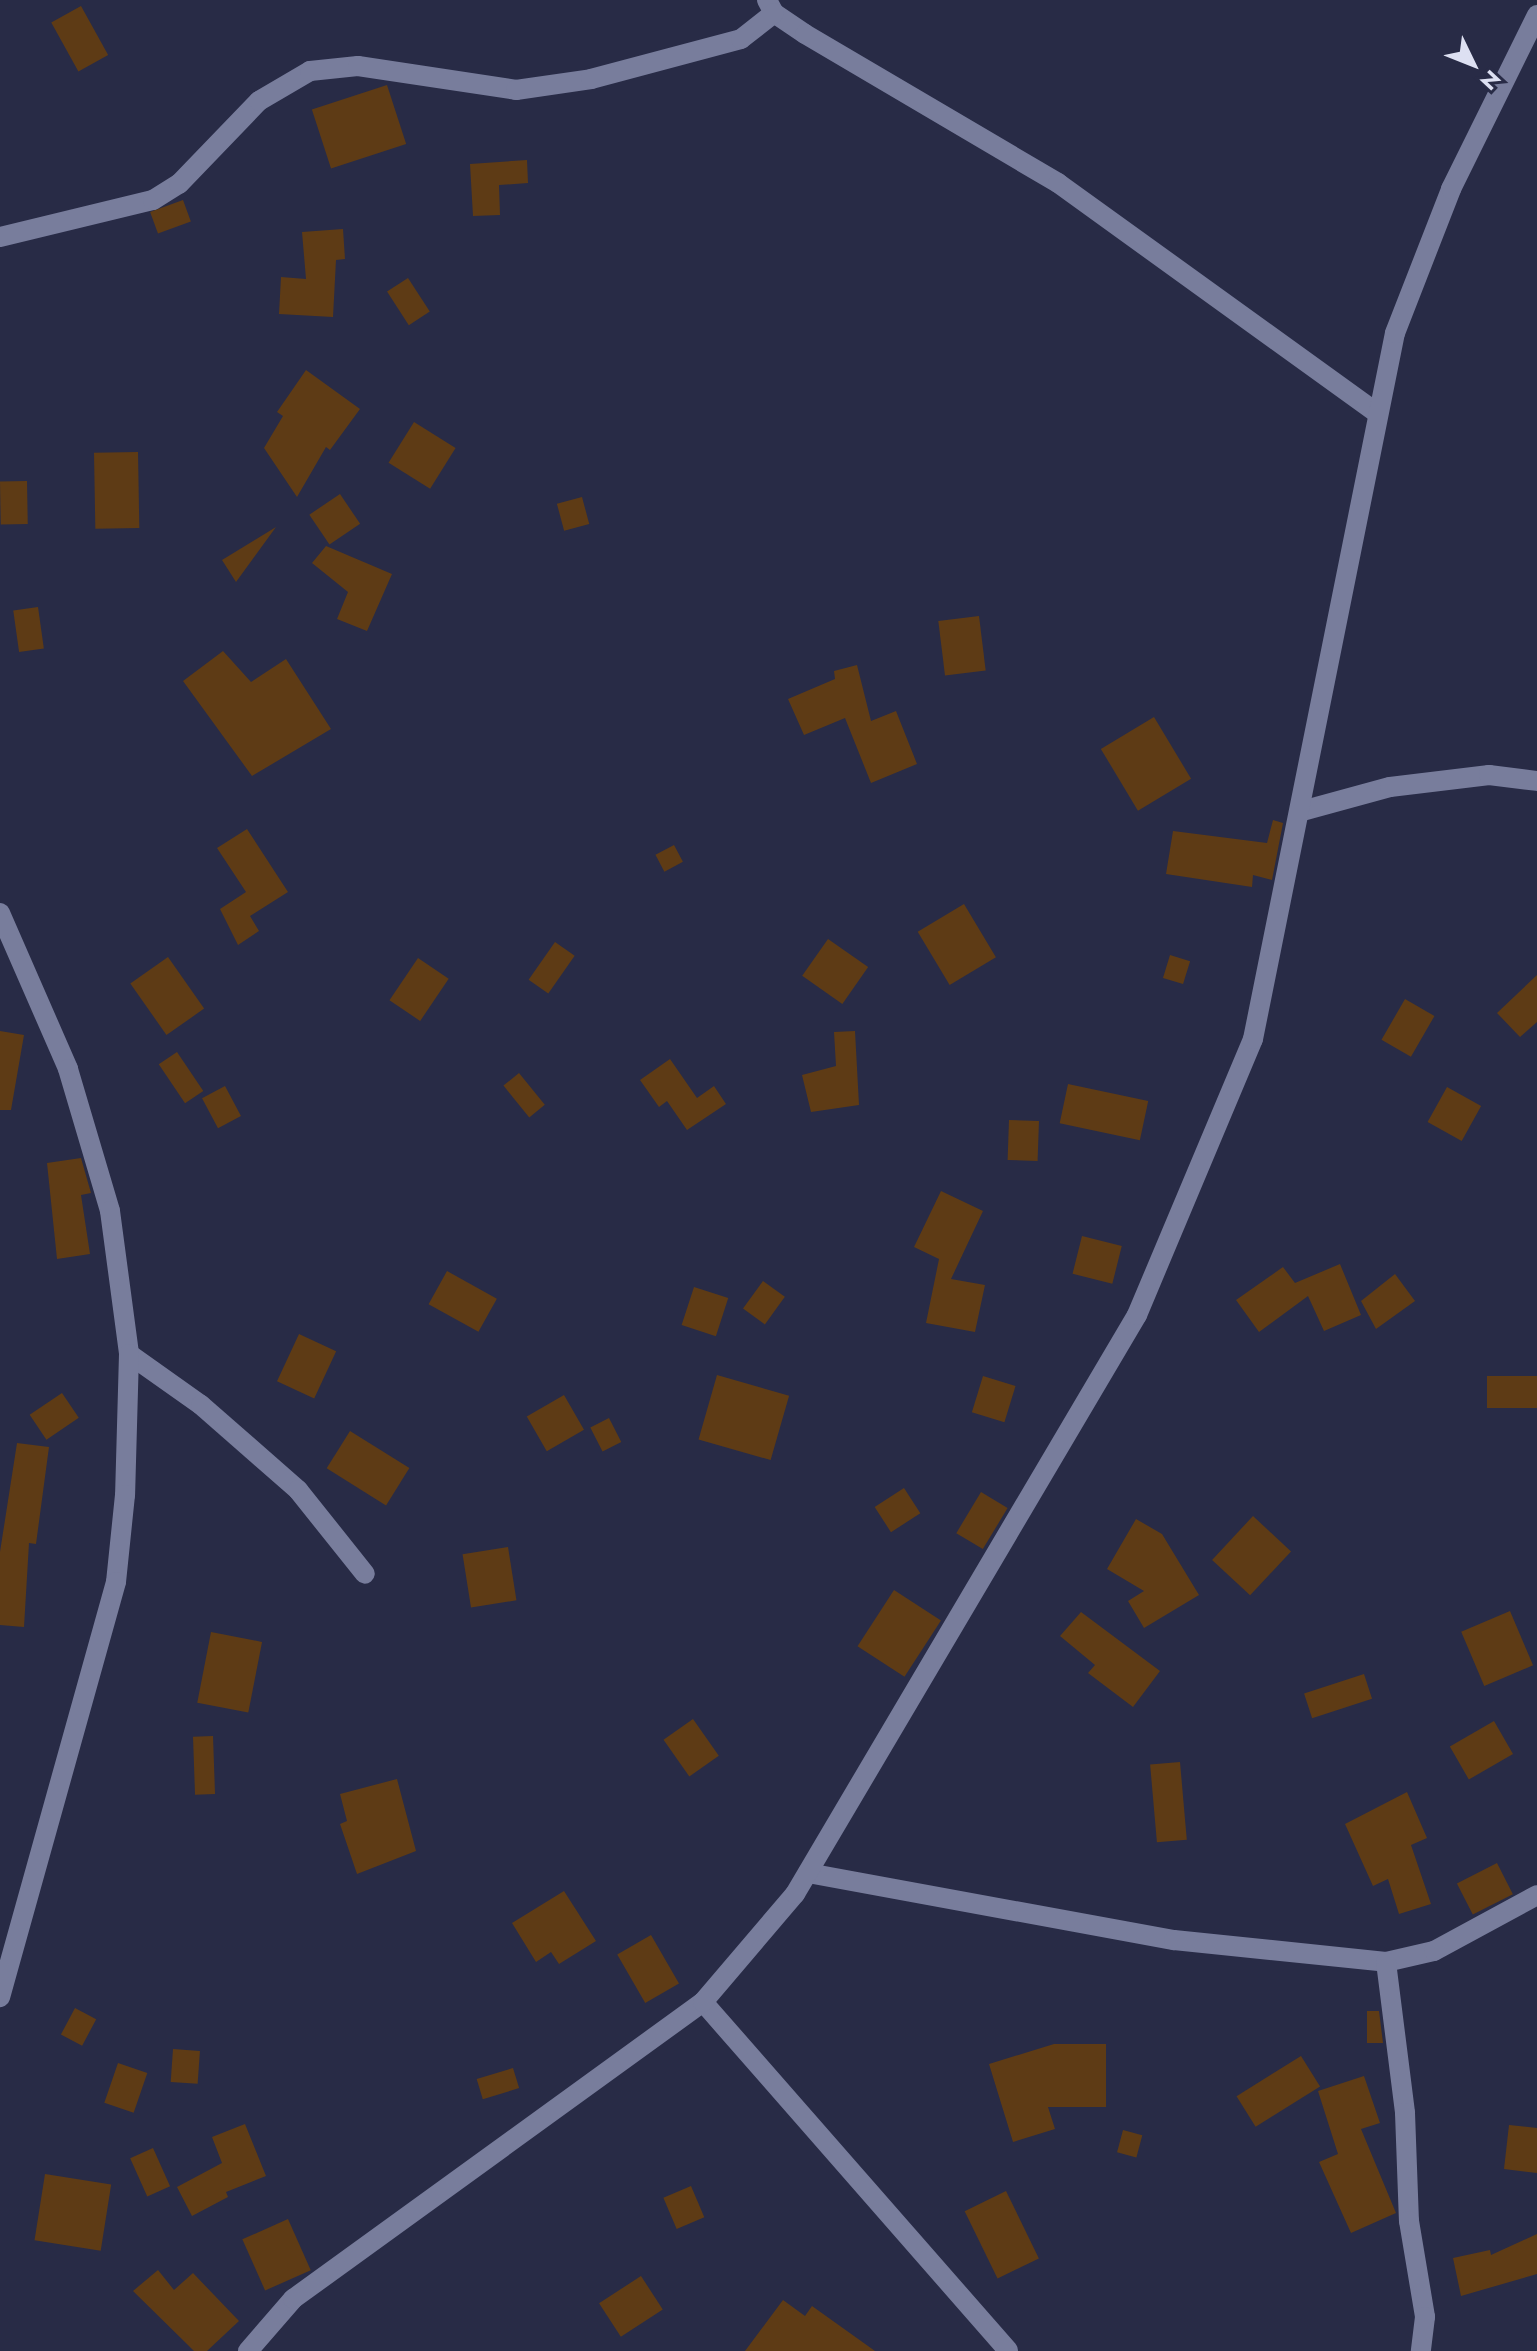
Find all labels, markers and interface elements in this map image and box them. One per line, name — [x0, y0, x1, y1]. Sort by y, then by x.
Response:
north arrow — [1433, 24, 1513, 104]
text: N — [1473, 63, 1508, 98]

